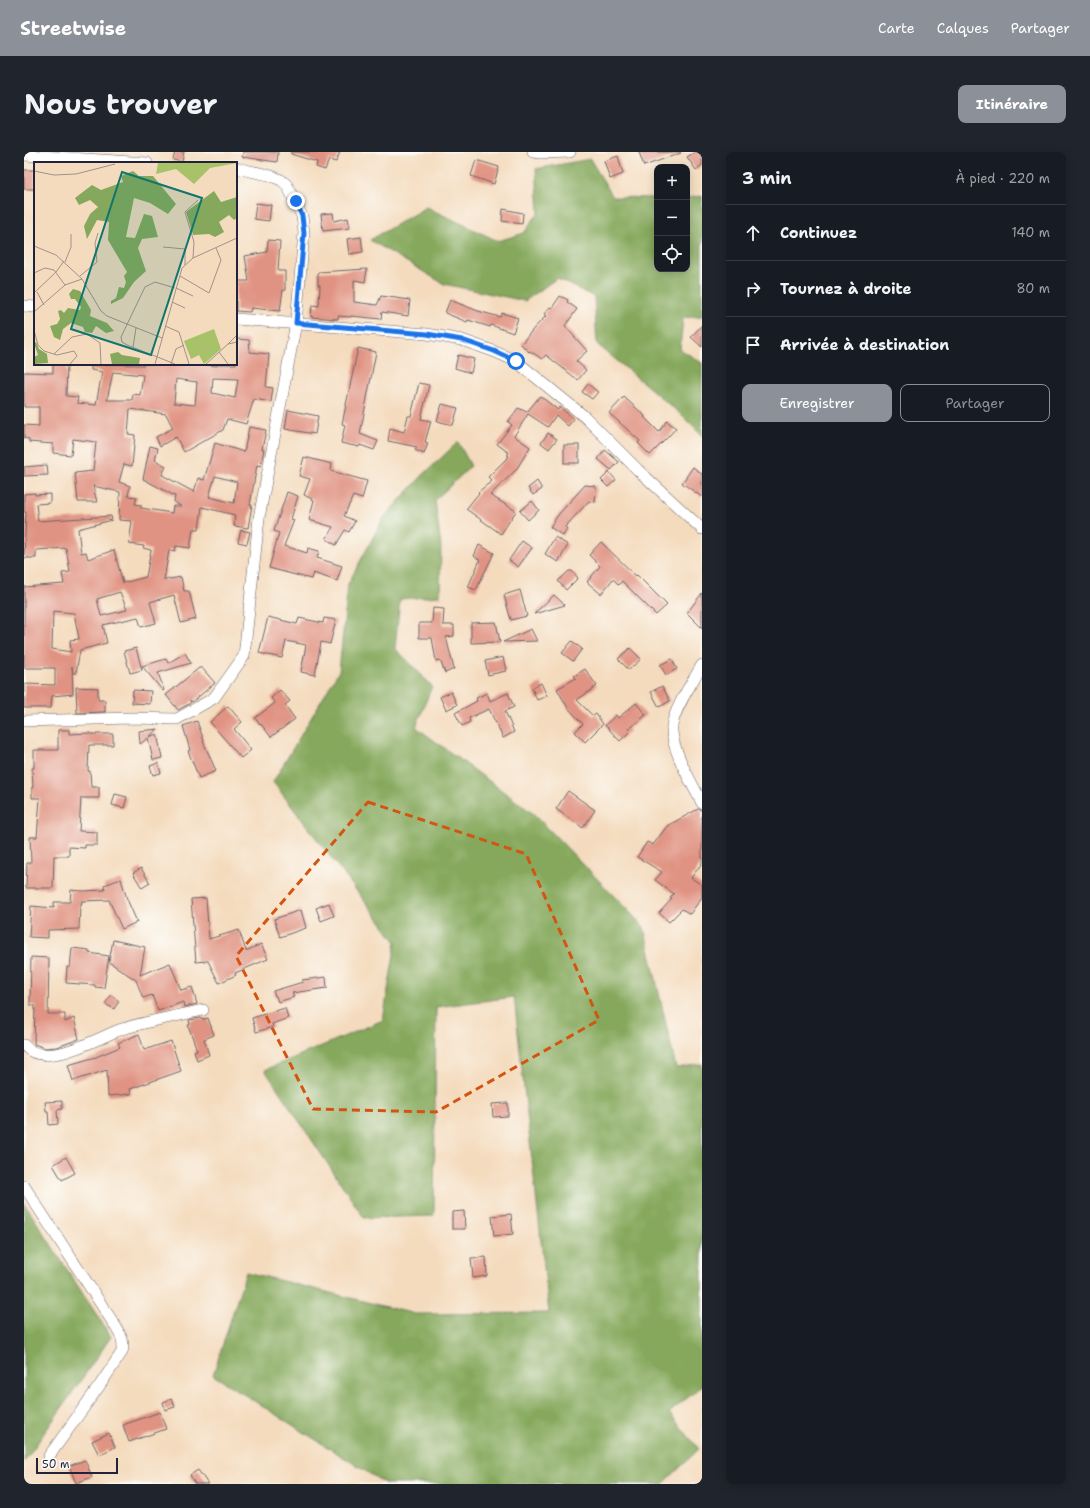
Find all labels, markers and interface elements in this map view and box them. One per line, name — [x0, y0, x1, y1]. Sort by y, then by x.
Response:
text: Streetwise — [20, 16, 126, 41]
text: Carte — [878, 19, 915, 37]
text: Calques — [937, 19, 989, 37]
text: Partager — [1011, 19, 1070, 37]
text: Nous trouver — [24, 85, 218, 123]
button: Itinéraire — [958, 85, 1066, 123]
inset map — [34, 162, 237, 365]
map controls — [654, 164, 690, 272]
button: + — [654, 164, 690, 200]
text: 3 min — [742, 167, 792, 189]
text: À pied · 220 m — [956, 170, 1050, 187]
route end — [287, 192, 305, 210]
button: − — [654, 200, 690, 236]
icon: ahead — [742, 222, 764, 244]
text: Continuez — [780, 223, 857, 243]
text: 140 m — [1011, 224, 1050, 241]
button: locate — [654, 236, 690, 272]
icon: right — [742, 278, 764, 300]
text: Tournez à droite — [780, 279, 912, 299]
text: 80 m — [1016, 280, 1050, 297]
icon: arrive — [742, 334, 764, 356]
text: Arrivée à destination — [780, 335, 949, 355]
route start — [507, 352, 525, 370]
button: Enregistrer — [742, 384, 892, 422]
button: Partager — [900, 384, 1050, 422]
scale bar — [36, 1456, 118, 1475]
text: 50 m — [42, 1457, 70, 1472]

